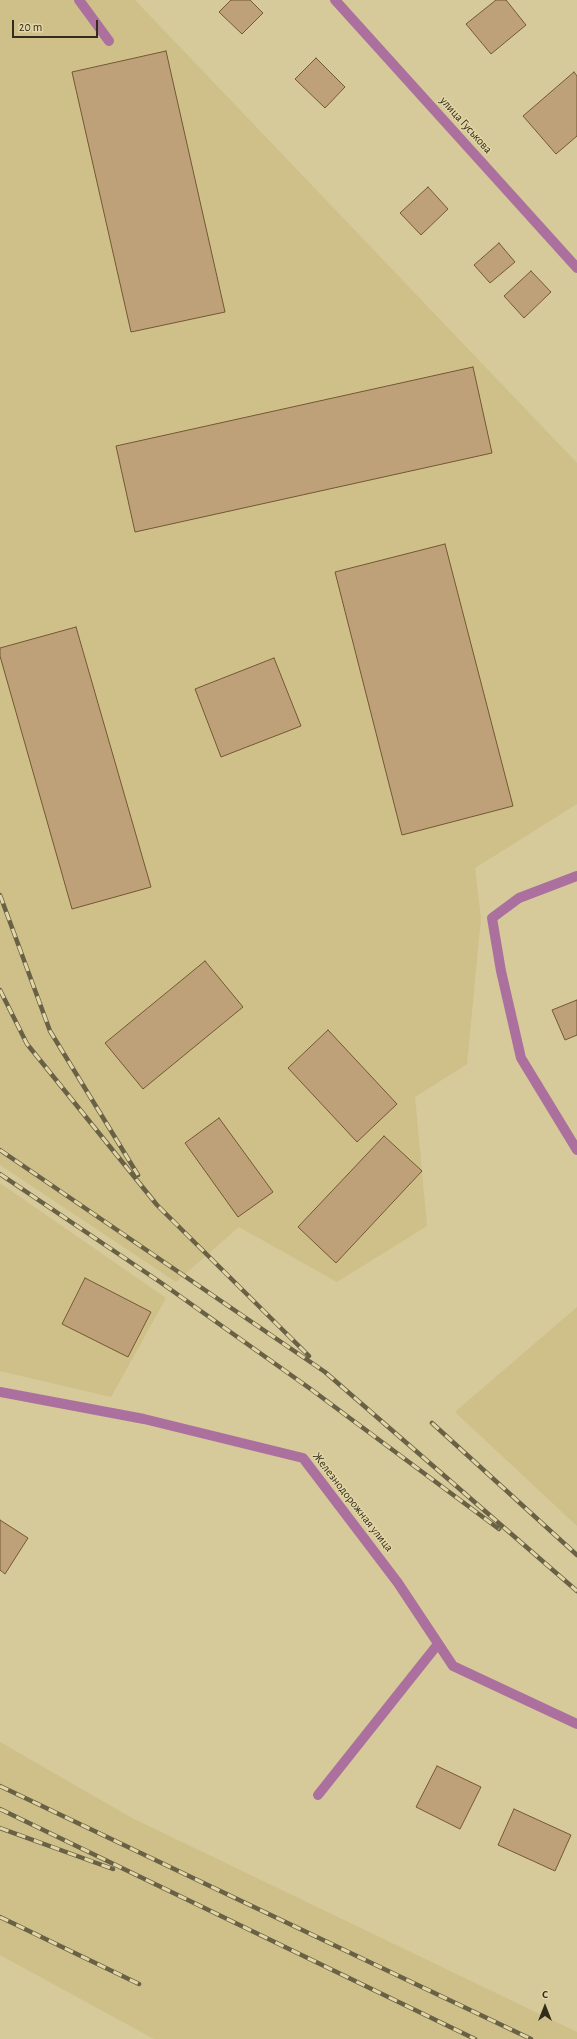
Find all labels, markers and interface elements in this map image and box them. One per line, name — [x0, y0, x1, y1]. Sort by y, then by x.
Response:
scale bar — [14, 12, 100, 38]
text: 20 m — [19, 21, 42, 33]
street label: улица Гуськова — [437, 94, 495, 156]
street label: Железнодорожная улица — [310, 1449, 396, 1555]
north arrow — [525, 1987, 565, 2027]
text: С — [542, 1989, 548, 2000]

